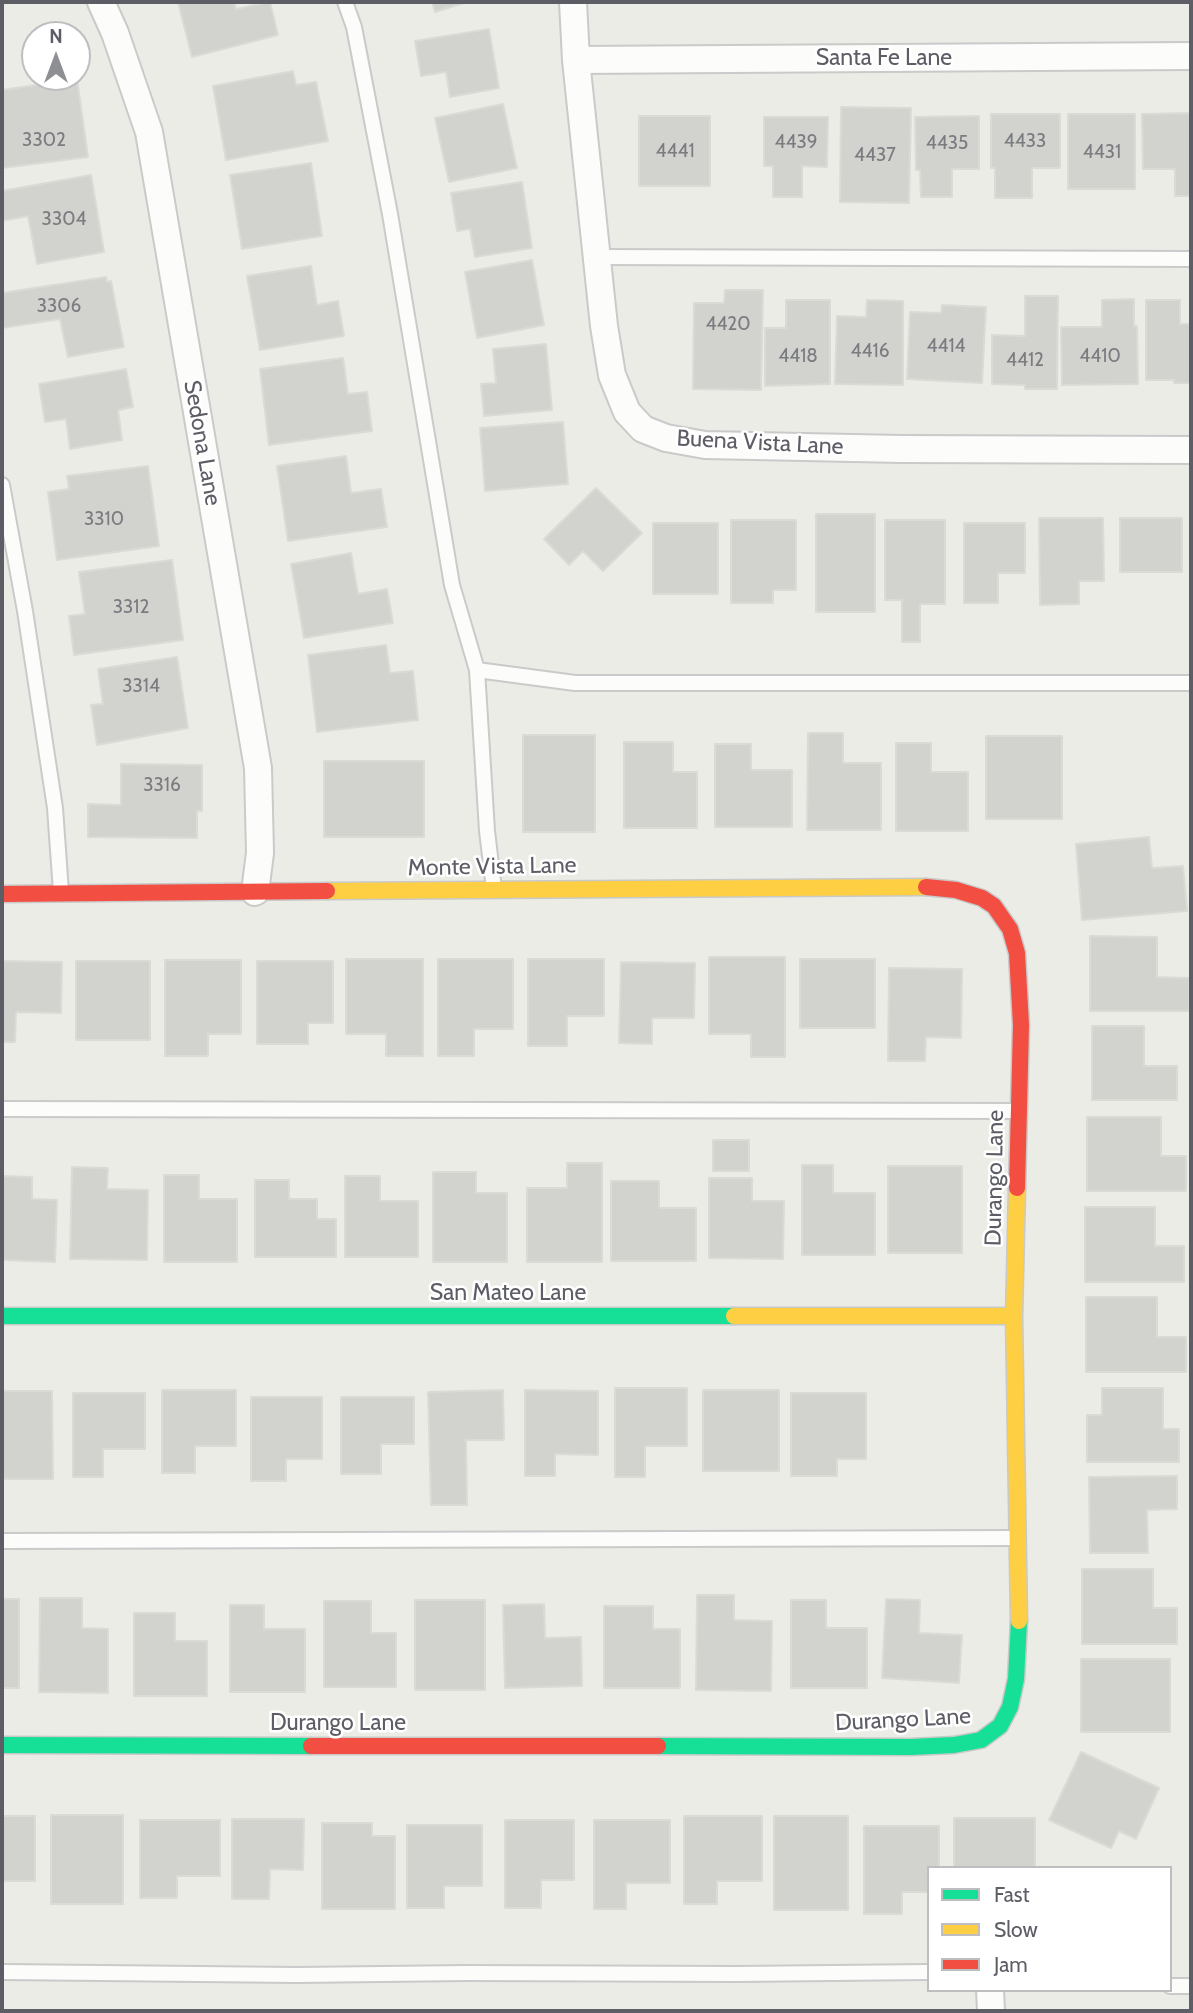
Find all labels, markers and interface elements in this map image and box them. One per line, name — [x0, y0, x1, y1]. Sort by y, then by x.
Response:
north arrow — [21, 21, 91, 91]
text: N — [49, 25, 63, 48]
street label: Santa Fe Lane — [816, 44, 952, 72]
house number: 3302 — [22, 129, 66, 151]
house number: 4433 — [1004, 130, 1046, 152]
house number: 4439 — [774, 131, 818, 153]
house number: 4435 — [926, 132, 968, 154]
house number: 4441 — [655, 140, 695, 162]
house number: 4431 — [1083, 141, 1121, 163]
house number: 4437 — [854, 144, 896, 166]
house number: 3304 — [42, 208, 86, 230]
house number: 3306 — [37, 295, 81, 317]
house number: 4420 — [705, 313, 751, 335]
house number: 4414 — [926, 335, 966, 357]
house number: 4416 — [851, 340, 889, 362]
house number: 4418 — [778, 345, 818, 367]
house number: 4410 — [1079, 345, 1121, 367]
house number: 4412 — [1006, 349, 1044, 371]
street label: Sedona Lane — [177, 378, 227, 508]
street label: Buena Vista Lane — [676, 425, 844, 461]
house number: 3310 — [84, 508, 124, 530]
house number: 3312 — [113, 596, 149, 618]
house number: 3314 — [122, 675, 160, 697]
house number: 3316 — [143, 774, 181, 796]
street label: Monte Vista Lane — [407, 852, 577, 882]
street label: Durango Lane — [980, 1110, 1010, 1246]
street label: San Mateo Lane — [430, 1279, 586, 1307]
street label: Durango Lane — [834, 1703, 972, 1737]
street label: Durango Lane — [270, 1709, 406, 1737]
legend — [927, 1866, 1172, 1992]
text: Fast — [994, 1882, 1030, 1907]
text: Slow — [994, 1917, 1038, 1942]
text: Jam — [994, 1952, 1028, 1977]

